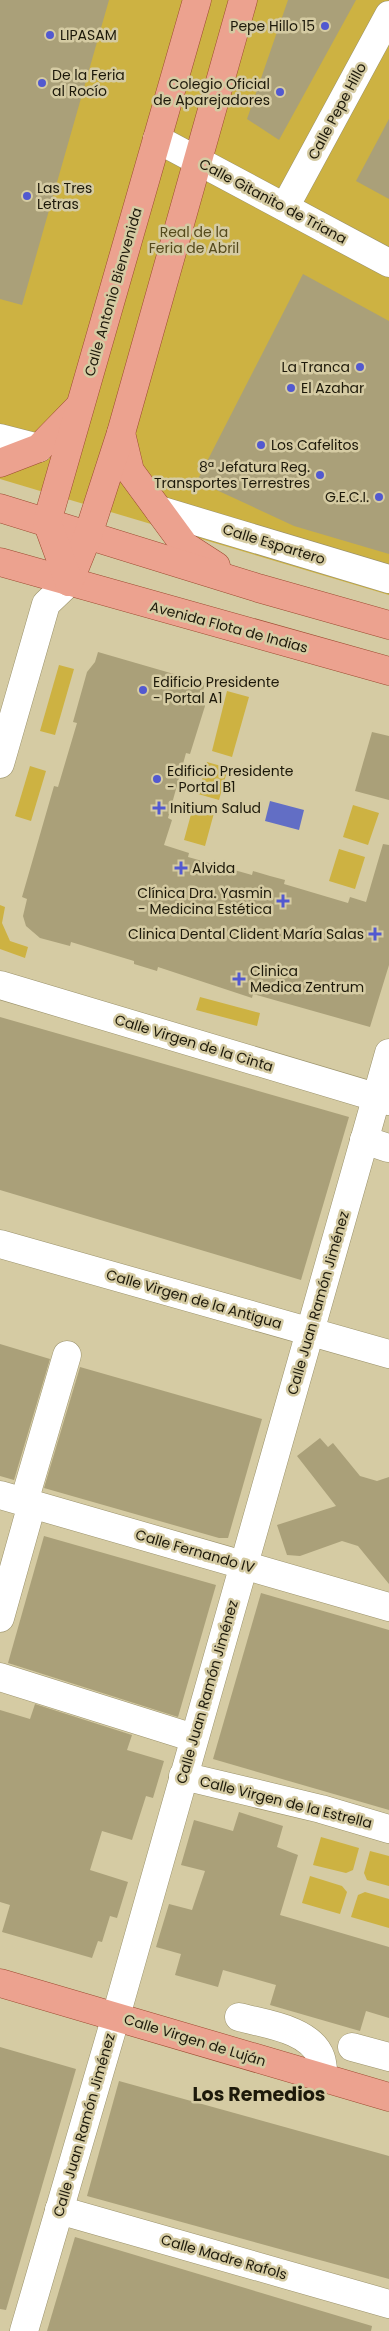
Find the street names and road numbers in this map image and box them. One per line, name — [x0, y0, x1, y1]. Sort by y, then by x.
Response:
street label: Calle Pepe Hillo — [303, 59, 371, 163]
street label: Calle Gitanito de Triana — [196, 154, 350, 248]
street label: Calle Antonio Bienvenida — [79, 205, 147, 379]
street label: Calle Espartero — [220, 519, 328, 569]
street label: Avenida Flota de Indias — [148, 596, 310, 658]
street label: Calle Virgen de la Cinta — [112, 1009, 276, 1077]
street label: Calle Juan Ramón Jiménez — [282, 1209, 354, 1397]
street label: Calle Virgen de la Antigua — [104, 1264, 284, 1334]
street label: Calle Fernando IV — [133, 1524, 257, 1578]
street label: Calle Juan Ramón Jiménez — [171, 1598, 243, 1786]
street label: Calle Virgen de la Estrella — [198, 1771, 374, 1833]
street label: Calle Virgen de Luján — [122, 2009, 268, 2071]
street label: Calle Juan Ramón Jiménez — [48, 2031, 120, 2219]
street label: Calle Madre Rafols — [159, 2229, 289, 2285]

